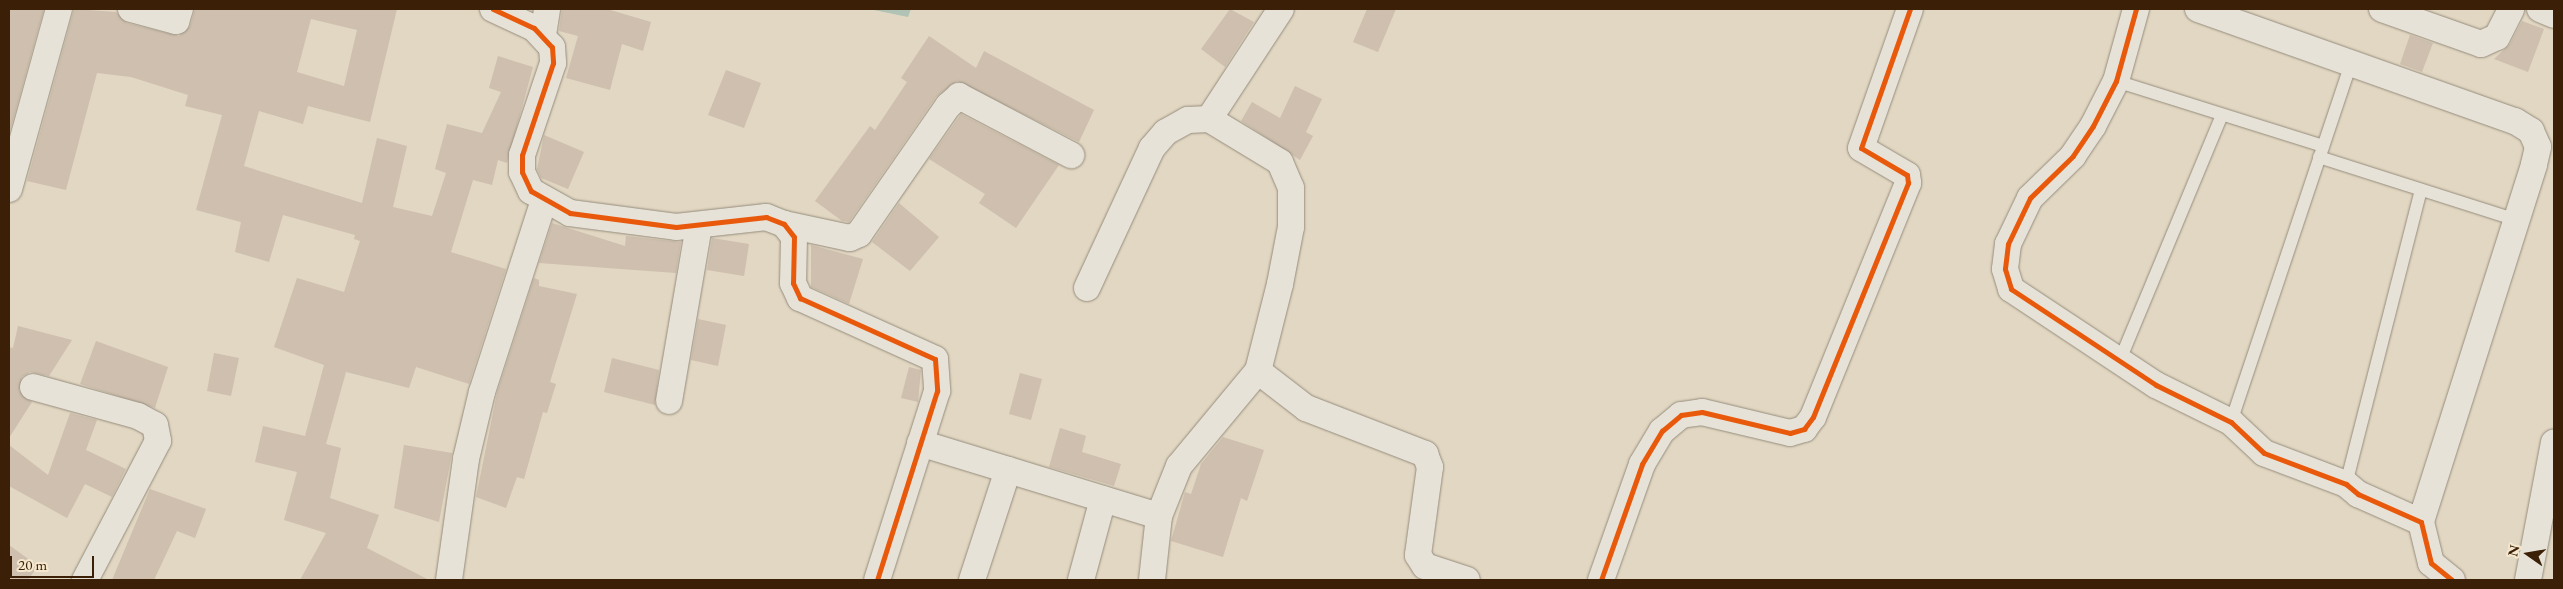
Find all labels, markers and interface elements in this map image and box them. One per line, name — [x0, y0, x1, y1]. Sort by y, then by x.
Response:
north arrow — [2503, 529, 2553, 579]
text: N — [2503, 543, 2523, 558]
scale bar — [12, 546, 96, 578]
text: 20 m — [18, 555, 47, 574]

